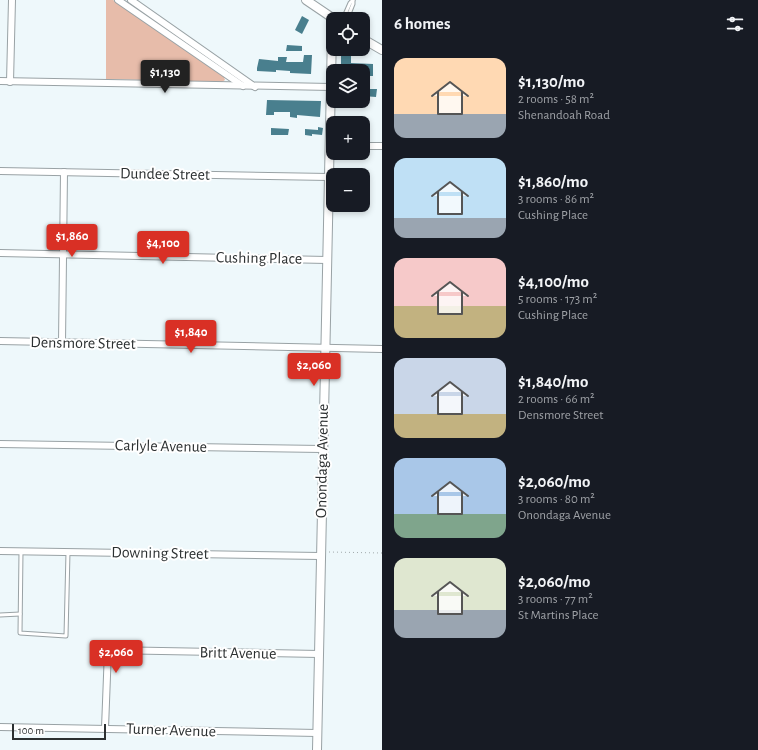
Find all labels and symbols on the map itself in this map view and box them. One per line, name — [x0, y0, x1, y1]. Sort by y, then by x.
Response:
pin: $1,130 — [132, 60, 198, 94]
street label: Dundee Street — [120, 165, 210, 183]
pin: $1,860 — [39, 224, 105, 258]
pin: $4,100 — [130, 231, 196, 265]
street label: Cushing Place — [216, 249, 302, 267]
pin: $1,840 — [158, 320, 224, 354]
street label: Densmore Street — [30, 334, 136, 352]
pin: $2,060 — [281, 353, 347, 387]
street label: Onondaga Avenue — [313, 404, 331, 518]
street label: Carlyle Avenue — [115, 437, 207, 456]
street label: Downing Street — [111, 544, 209, 562]
pin: $2,060 — [83, 640, 149, 674]
street label: Britt Avenue — [199, 644, 277, 662]
street label: Turner Avenue — [126, 720, 216, 740]
scale bar — [12, 722, 106, 741]

